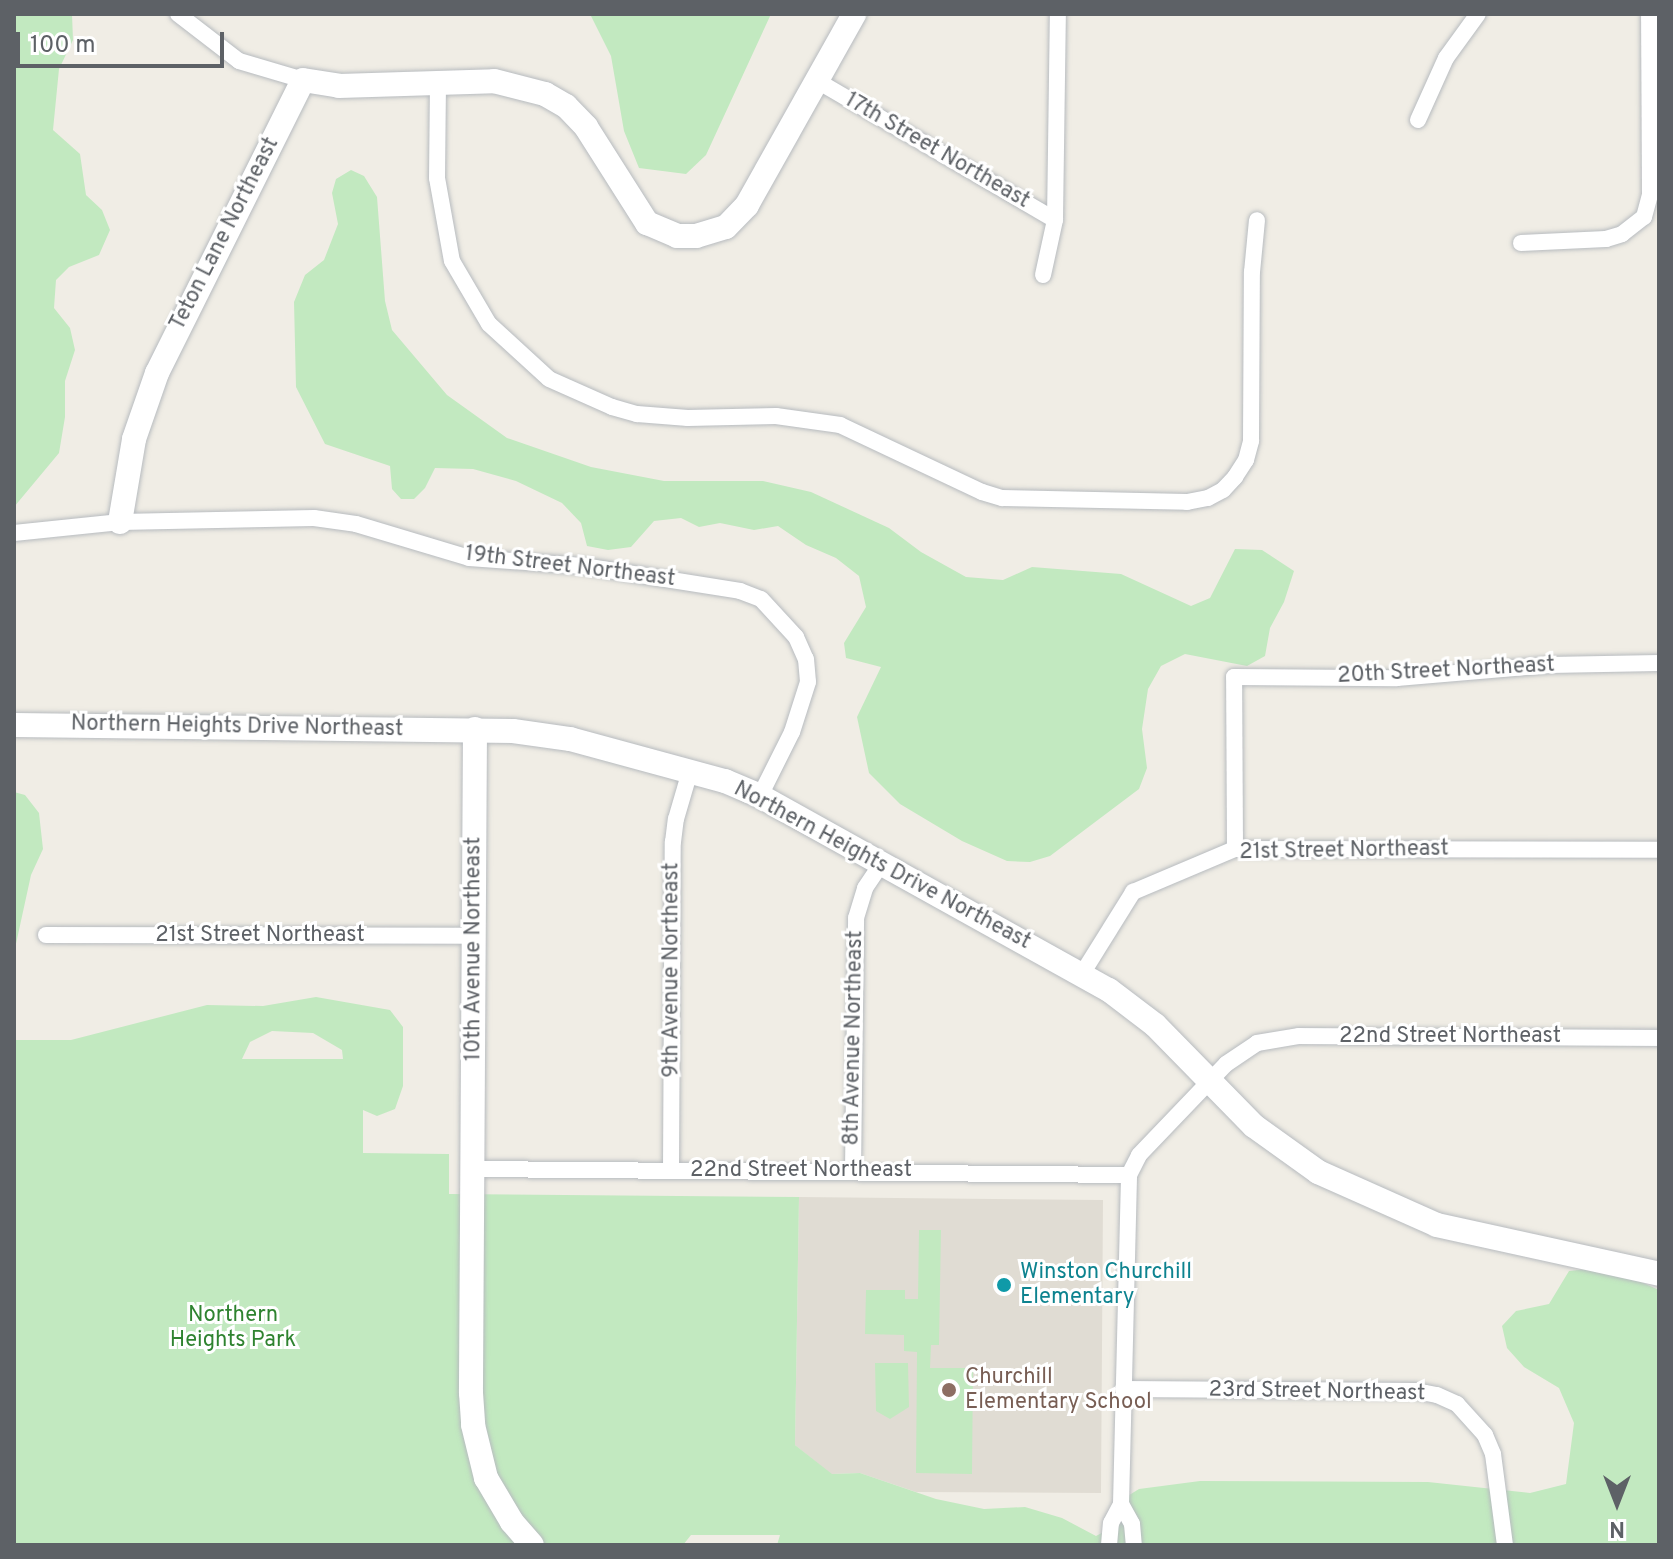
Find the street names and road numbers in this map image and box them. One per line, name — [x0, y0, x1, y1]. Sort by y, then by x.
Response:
street label: 17th Street Northeast — [840, 87, 1034, 215]
street label: Teton Lane Northeast — [165, 133, 285, 335]
street label: 19th Street Northeast — [463, 541, 677, 593]
street label: 20th Street Northeast — [1337, 652, 1555, 690]
street label: Northern Heights Drive Northeast — [71, 711, 403, 743]
street label: Northern Heights Drive Northeast — [729, 776, 1035, 956]
street label: 10th Avenue Northeast — [461, 836, 487, 1062]
street label: 21st Street Northeast — [1239, 836, 1449, 866]
street label: 9th Avenue Northeast — [659, 862, 685, 1078]
street label: 21st Street Northeast — [155, 923, 365, 949]
street label: 8th Avenue Northeast — [839, 930, 869, 1146]
street label: 22nd Street Northeast — [1339, 1024, 1561, 1050]
street label: 22nd Street Northeast — [690, 1158, 912, 1184]
street label: 23rd Street Northeast — [1208, 1377, 1426, 1407]

